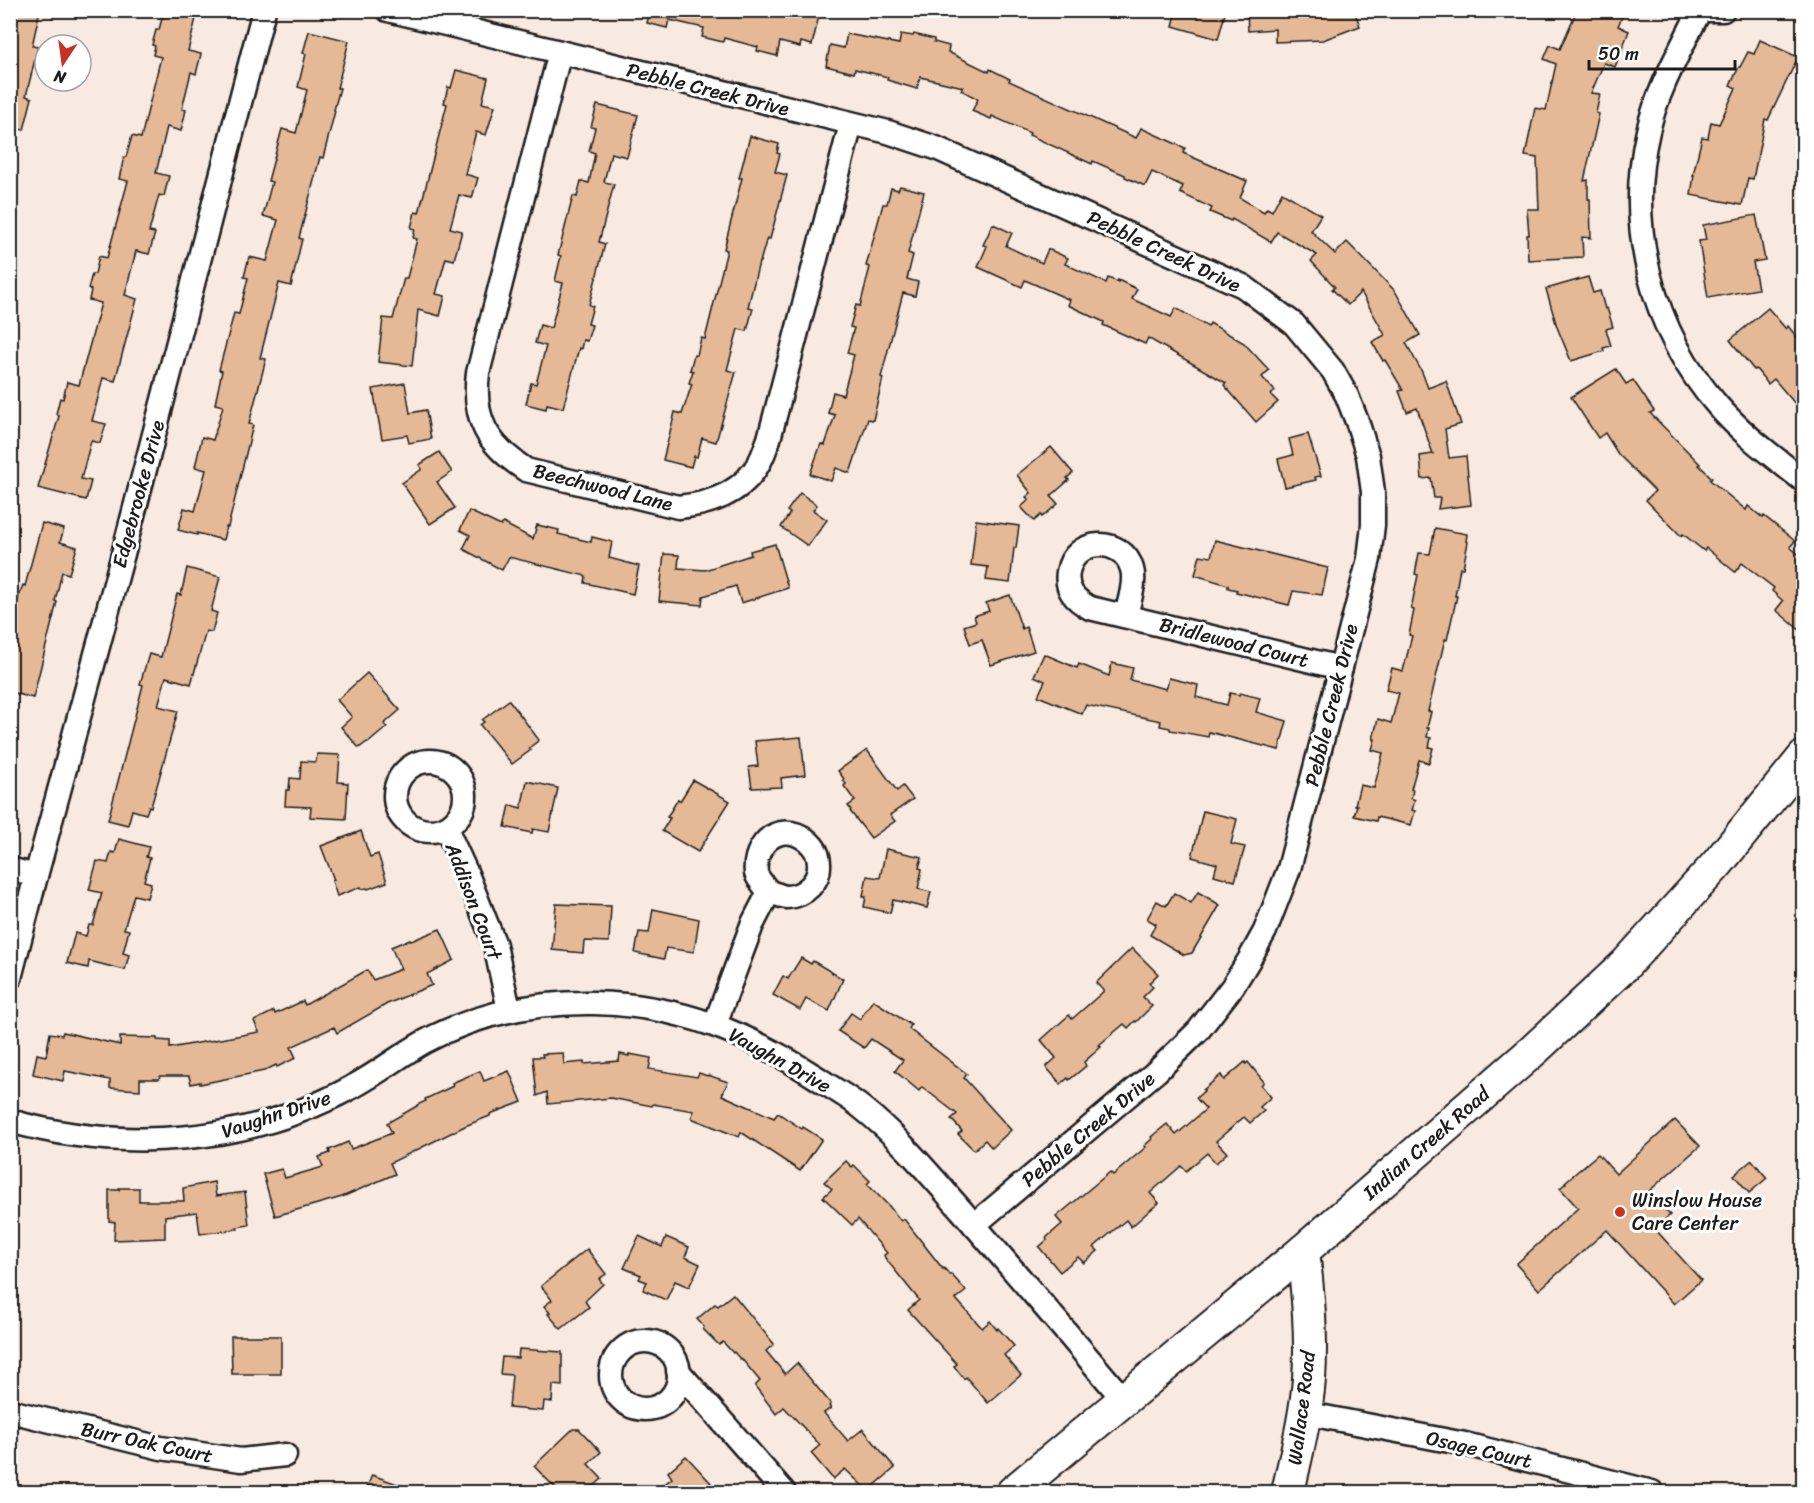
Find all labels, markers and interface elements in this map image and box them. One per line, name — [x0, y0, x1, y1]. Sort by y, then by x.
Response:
north arrow — [33, 33, 93, 93]
scale bar — [1589, 33, 1734, 71]
text: 50 m — [1598, 38, 1639, 70]
street label: Pebble Creek Drive — [623, 52, 793, 127]
text: N — [50, 62, 69, 93]
street label: Pebble Creek Drive — [1081, 200, 1247, 303]
street label: Edgebrooke Drive — [102, 416, 175, 572]
street label: Beechwood Lane — [529, 453, 677, 522]
street label: Bridlewood Court — [1156, 607, 1312, 678]
street label: Pebble Creek Drive — [1294, 620, 1369, 790]
street label: Addison Court — [435, 836, 512, 966]
street label: Vaughn Drive — [722, 1018, 838, 1103]
street label: Pebble Creek Drive — [1013, 1062, 1164, 1196]
street label: Indian Creek Road — [1354, 1077, 1499, 1210]
street label: Vaughn Drive — [217, 1080, 335, 1149]
place label: Winslow House Care Center — [1632, 1183, 1762, 1241]
marker: Winslow House Care Center — [1613, 1205, 1627, 1219]
street label: Wallace Road — [1277, 1348, 1326, 1467]
street label: Burr Oak Court — [78, 1411, 216, 1474]
street label: Osage Court — [1422, 1420, 1536, 1479]

